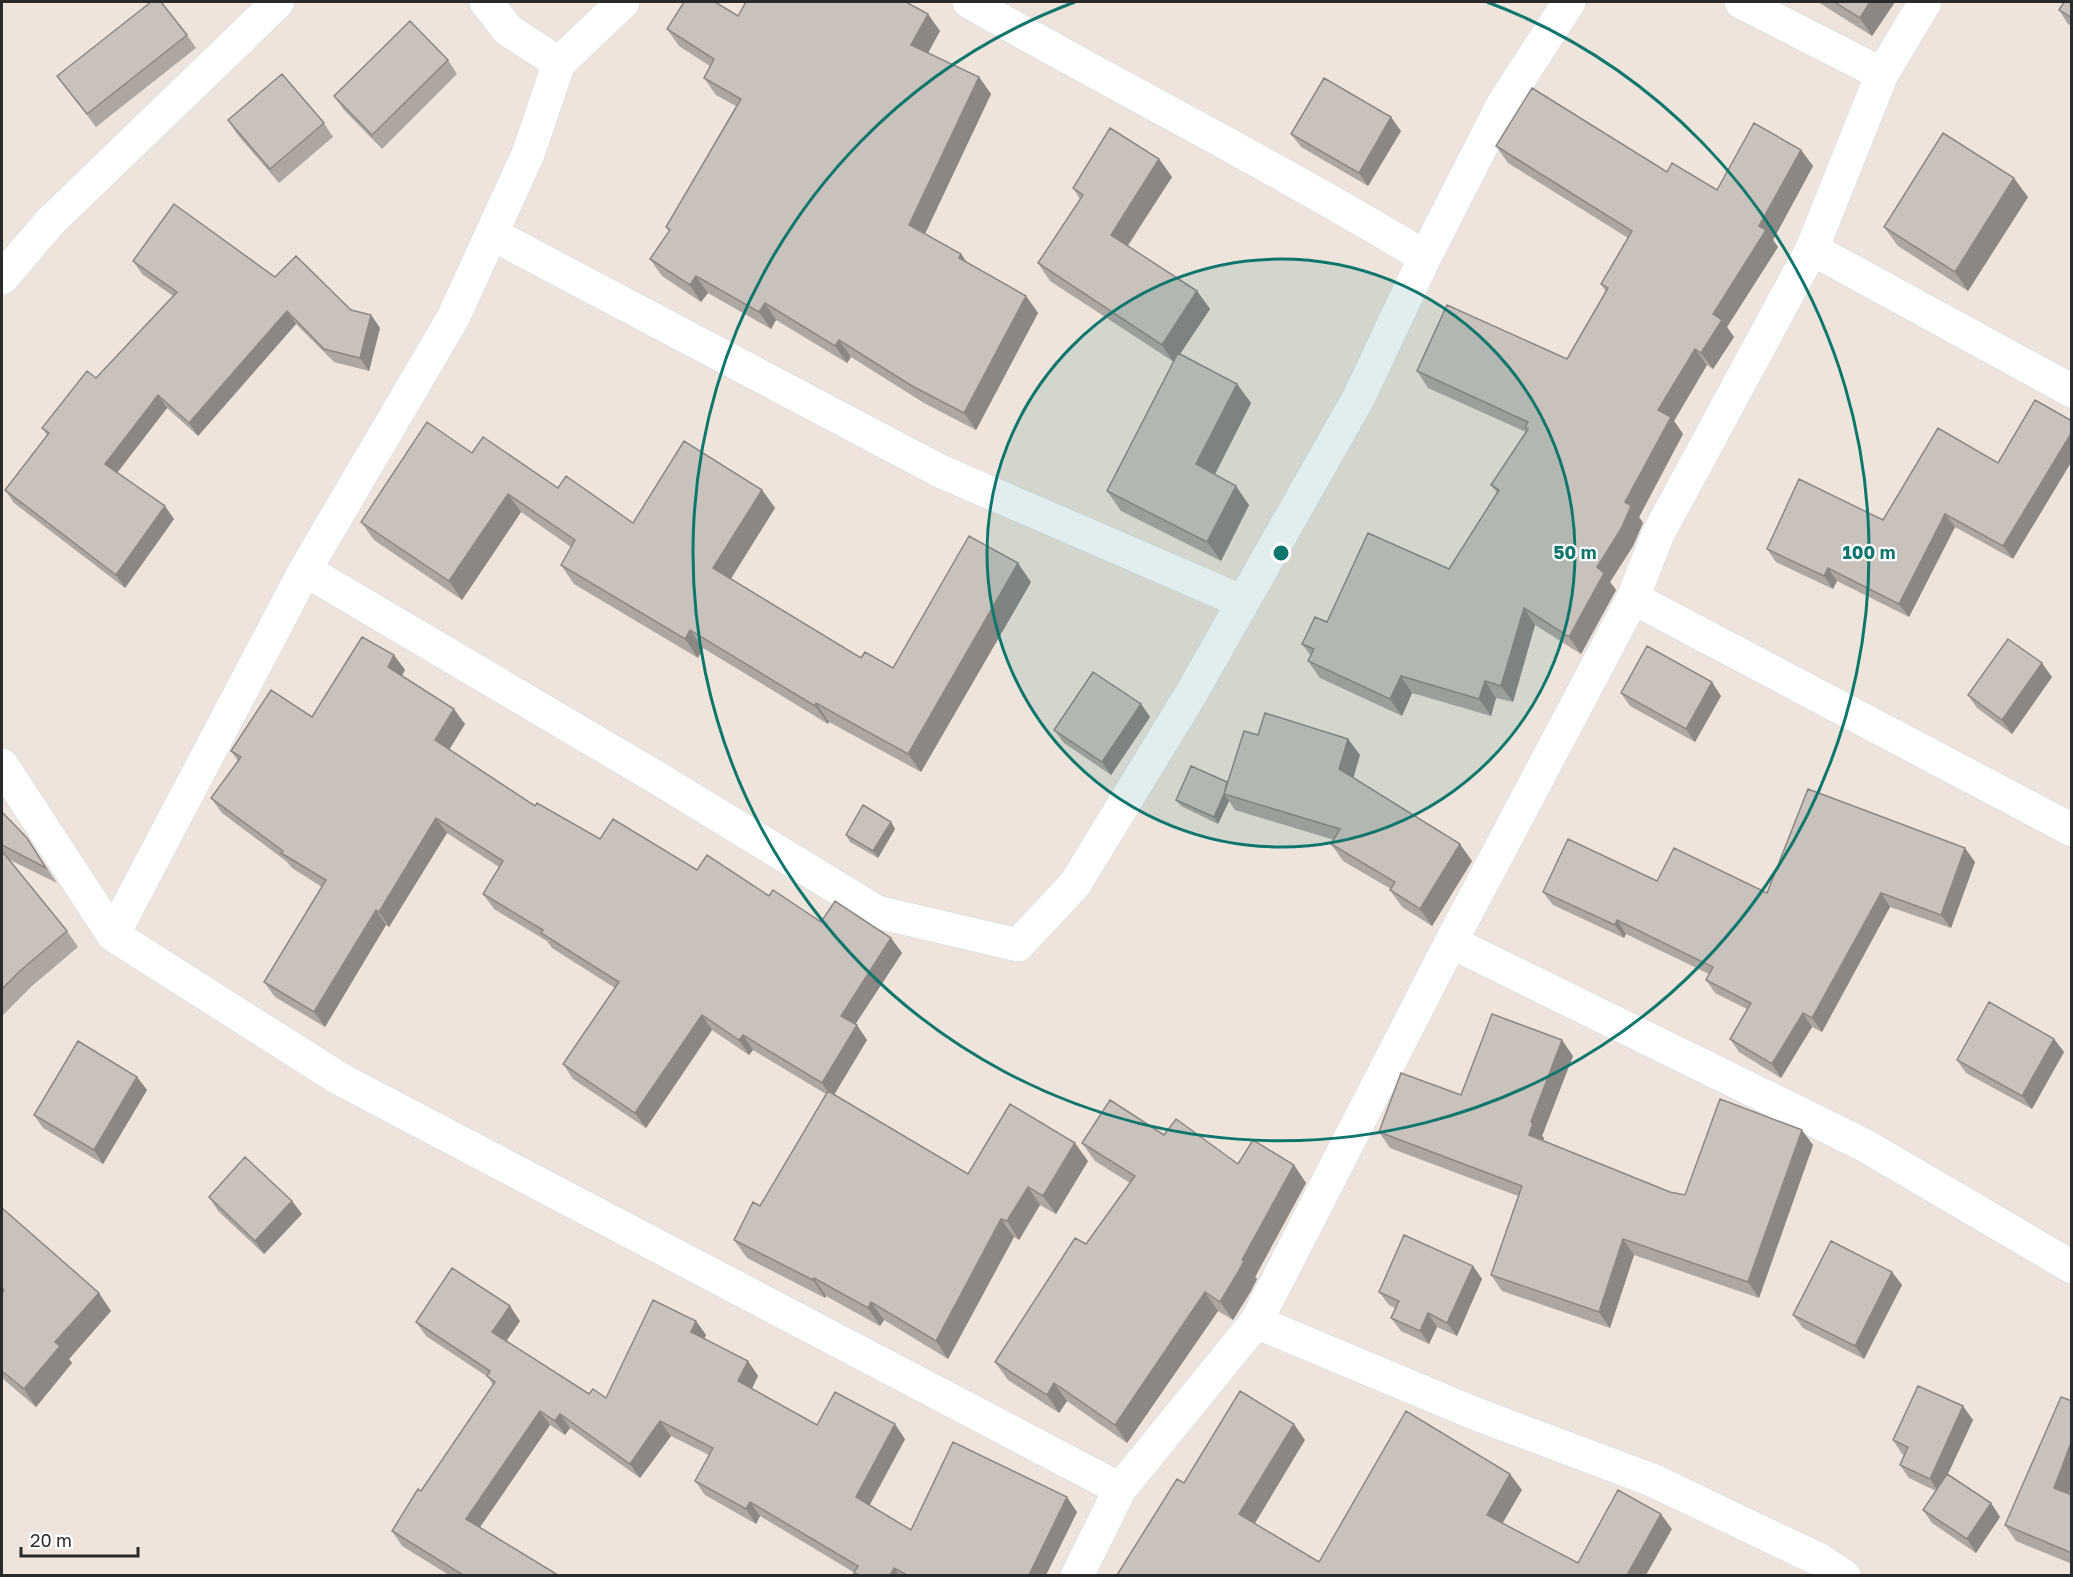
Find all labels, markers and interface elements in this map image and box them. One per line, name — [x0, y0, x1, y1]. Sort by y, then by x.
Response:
text: 50 m — [1554, 541, 1596, 563]
text: 100 m — [1843, 541, 1895, 563]
centre of rings — [1271, 543, 1291, 563]
scale bar — [21, 1520, 138, 1558]
text: 20 m — [30, 1529, 72, 1551]

